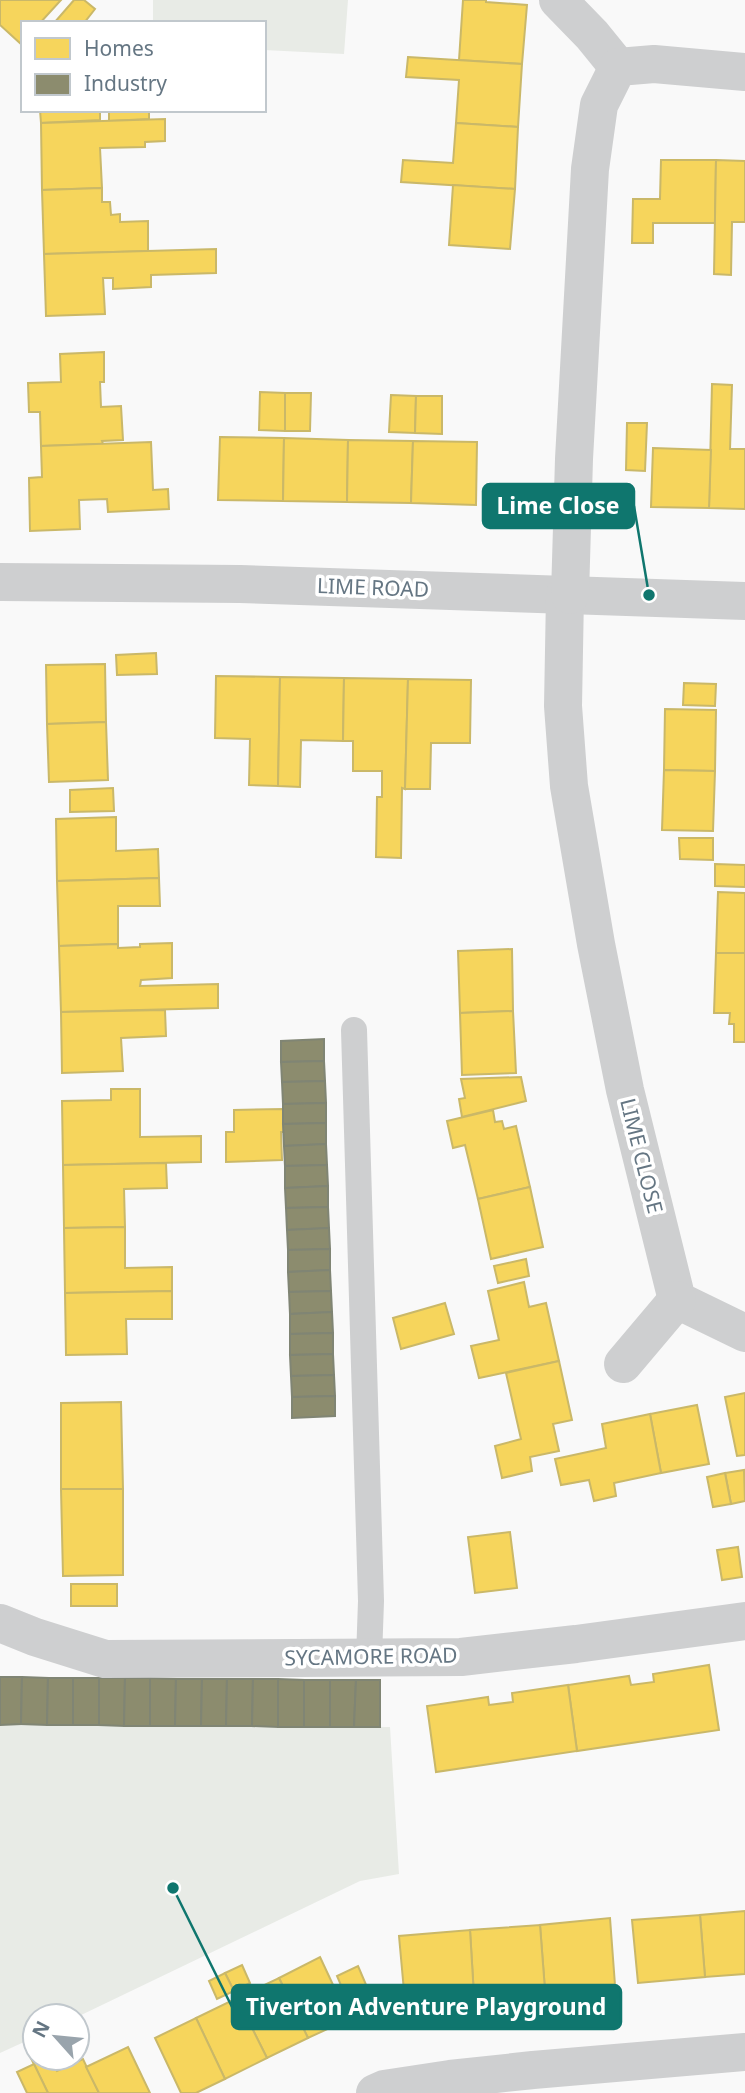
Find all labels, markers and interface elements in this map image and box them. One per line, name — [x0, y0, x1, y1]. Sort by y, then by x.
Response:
legend — [21, 21, 266, 112]
text: Homes — [84, 34, 154, 62]
text: Industry — [84, 69, 167, 97]
callout: Lime Close — [483, 484, 634, 528]
text: Lime Close — [496, 489, 620, 521]
street label: LIME ROAD — [317, 571, 430, 603]
street label: LIME CLOSE — [614, 1095, 670, 1216]
street label: SYCAMORE ROAD — [284, 1640, 458, 1672]
callout: Tiverton Adventure Playground — [232, 1985, 621, 2029]
text: Tiverton Adventure Playground — [246, 1990, 606, 2022]
north arrow — [21, 2002, 91, 2072]
text: N — [26, 2016, 56, 2042]

